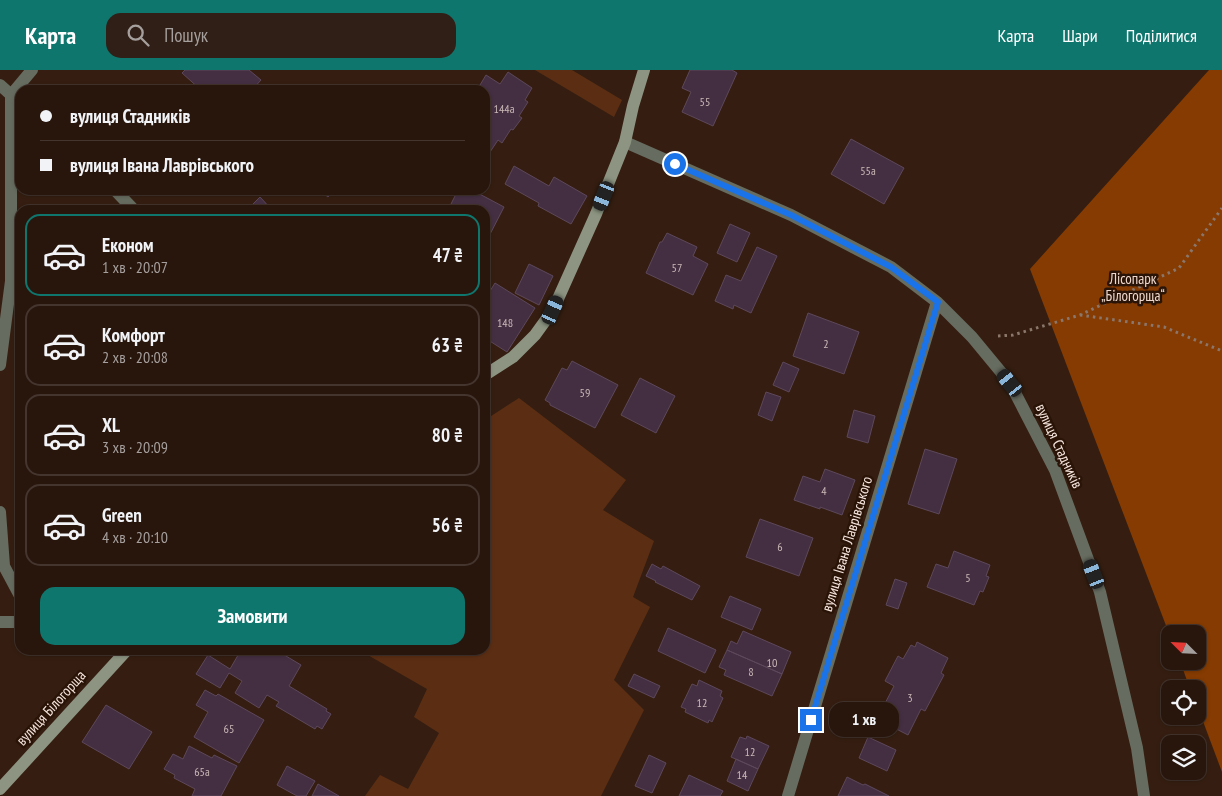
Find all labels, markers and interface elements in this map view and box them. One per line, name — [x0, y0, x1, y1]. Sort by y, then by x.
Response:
search box — [106, 13, 456, 58]
text: Карта — [25, 20, 76, 51]
icon: search — [124, 21, 152, 49]
text: Пошук — [164, 23, 208, 47]
text: Карта — [998, 24, 1034, 47]
text: Шари — [1062, 24, 1098, 47]
text: Поділитися — [1126, 24, 1197, 47]
house number: 55 — [700, 94, 710, 109]
house number: 144а — [493, 101, 515, 116]
text: вулиця Стадників — [70, 104, 190, 128]
text: вулиця Івана Лаврівського — [70, 153, 254, 177]
route start — [664, 153, 686, 175]
house number: 55а — [860, 163, 876, 178]
car — [591, 179, 616, 213]
icon: car — [42, 233, 87, 278]
text: Економ — [102, 233, 154, 257]
text: 47 ₴ — [433, 243, 463, 267]
text: 1 хв · 20:07 — [102, 257, 168, 277]
house number: 57 — [672, 260, 682, 275]
park label: Лісопарк „Білогорща“ — [1101, 269, 1165, 305]
car — [540, 293, 565, 327]
house number: 148 — [497, 315, 513, 330]
icon: car — [42, 323, 87, 368]
text: Комфорт — [102, 323, 165, 347]
text: 63 ₴ — [432, 333, 463, 357]
house number: 2 — [823, 336, 829, 351]
text: 2 хв · 20:08 — [102, 347, 168, 367]
car — [994, 367, 1025, 399]
house number: 59 — [580, 385, 590, 400]
street label: вулиця Стадників — [1032, 400, 1087, 491]
icon: car — [42, 413, 87, 458]
text: XL — [102, 413, 120, 437]
text: 80 ₴ — [432, 423, 463, 447]
text: 3 хв · 20:09 — [102, 437, 168, 457]
street label: вулиця Івана Лаврівського — [817, 474, 876, 614]
house number: 4 — [821, 483, 827, 498]
icon: car — [42, 503, 87, 548]
text: Green — [102, 503, 142, 527]
text: 56 ₴ — [432, 513, 463, 537]
text: 4 хв · 20:10 — [102, 527, 168, 547]
house number: 6 — [777, 539, 783, 554]
car — [1081, 557, 1106, 591]
house number: 5 — [965, 570, 971, 585]
button: Замовити — [40, 587, 465, 645]
north arrow — [1161, 625, 1206, 670]
map controls — [1161, 625, 1206, 780]
house number: 10 — [767, 655, 777, 670]
house number: 8 — [748, 664, 754, 679]
street label: вулиця Білогорща — [12, 666, 89, 749]
button: locate — [1161, 680, 1206, 725]
house number: 3 — [907, 690, 913, 705]
house number: 12 — [697, 695, 707, 710]
callout: 1 хв — [828, 702, 898, 738]
route end — [800, 709, 822, 731]
text: 1 хв — [852, 709, 876, 729]
house number: 65 — [224, 721, 234, 736]
button: layers — [1161, 735, 1206, 780]
house number: 12 — [745, 744, 755, 759]
house number: 65а — [194, 764, 210, 779]
house number: 14 — [737, 767, 748, 782]

